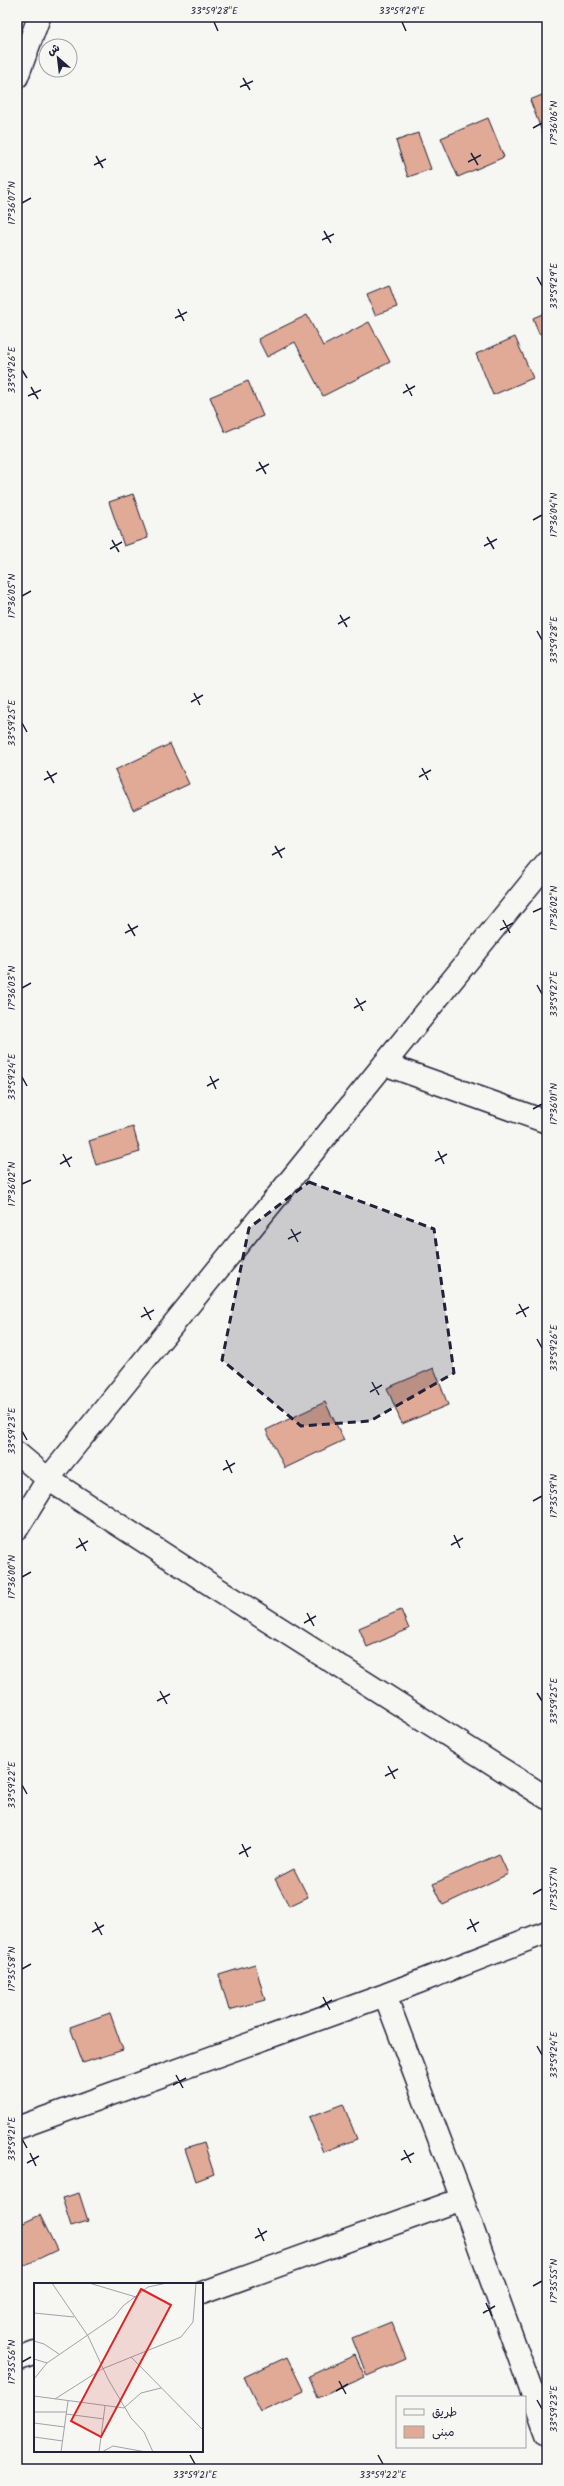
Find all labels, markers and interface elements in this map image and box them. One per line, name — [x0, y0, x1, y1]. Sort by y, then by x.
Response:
text: 33°59'28"E — [190, 3, 239, 19]
text: 33°59'29"E — [379, 3, 426, 19]
north arrow — [38, 38, 78, 78]
text: ش — [44, 39, 63, 61]
text: 17°36'06"N — [546, 101, 562, 145]
text: 17°36'07"N — [4, 181, 20, 225]
text: 33°59'29"E — [546, 262, 562, 309]
text: 33°59'26"E — [4, 345, 20, 394]
text: 17°36'04"N — [546, 493, 562, 537]
text: 17°36'05"N — [4, 574, 20, 618]
text: 33°59'28"E — [546, 615, 562, 664]
text: 33°59'25"E — [4, 698, 20, 746]
text: 17°36'02"N — [546, 885, 562, 930]
text: 17°36'03"N — [4, 965, 20, 1010]
text: 33°59'27"E — [546, 970, 562, 1017]
text: 33°59'24"E — [4, 1052, 20, 1101]
text: 17°36'01"N — [546, 1083, 562, 1125]
text: 17°36'02"N — [4, 1161, 20, 1206]
text: 33°59'26"E — [546, 1323, 562, 1372]
text: 33°59'23"E — [4, 1406, 20, 1455]
text: 17°35'59"N — [546, 1474, 562, 1518]
text: 17°36'00"N — [4, 1555, 20, 1599]
text: 33°59'25"E — [546, 1676, 562, 1724]
text: 33°59'22"E — [4, 1760, 20, 1809]
text: 17°35'57"N — [546, 1867, 562, 1911]
text: 17°35'58"N — [4, 1946, 20, 1992]
text: 33°59'24"E — [546, 2030, 562, 2079]
text: 33°59'21"E — [4, 2116, 20, 2161]
text: 17°35'55"N — [546, 2259, 562, 2303]
inset map — [34, 2283, 203, 2452]
text: 17°35'56"N — [4, 2339, 20, 2384]
text: 33°59'23"E — [546, 2384, 562, 2433]
legend — [396, 2396, 526, 2448]
text: طريق — [432, 2403, 457, 2422]
text: مبنى — [432, 2423, 455, 2442]
text: 33°59'21"E — [173, 2467, 218, 2483]
text: 33°59'22"E — [359, 2467, 408, 2483]

